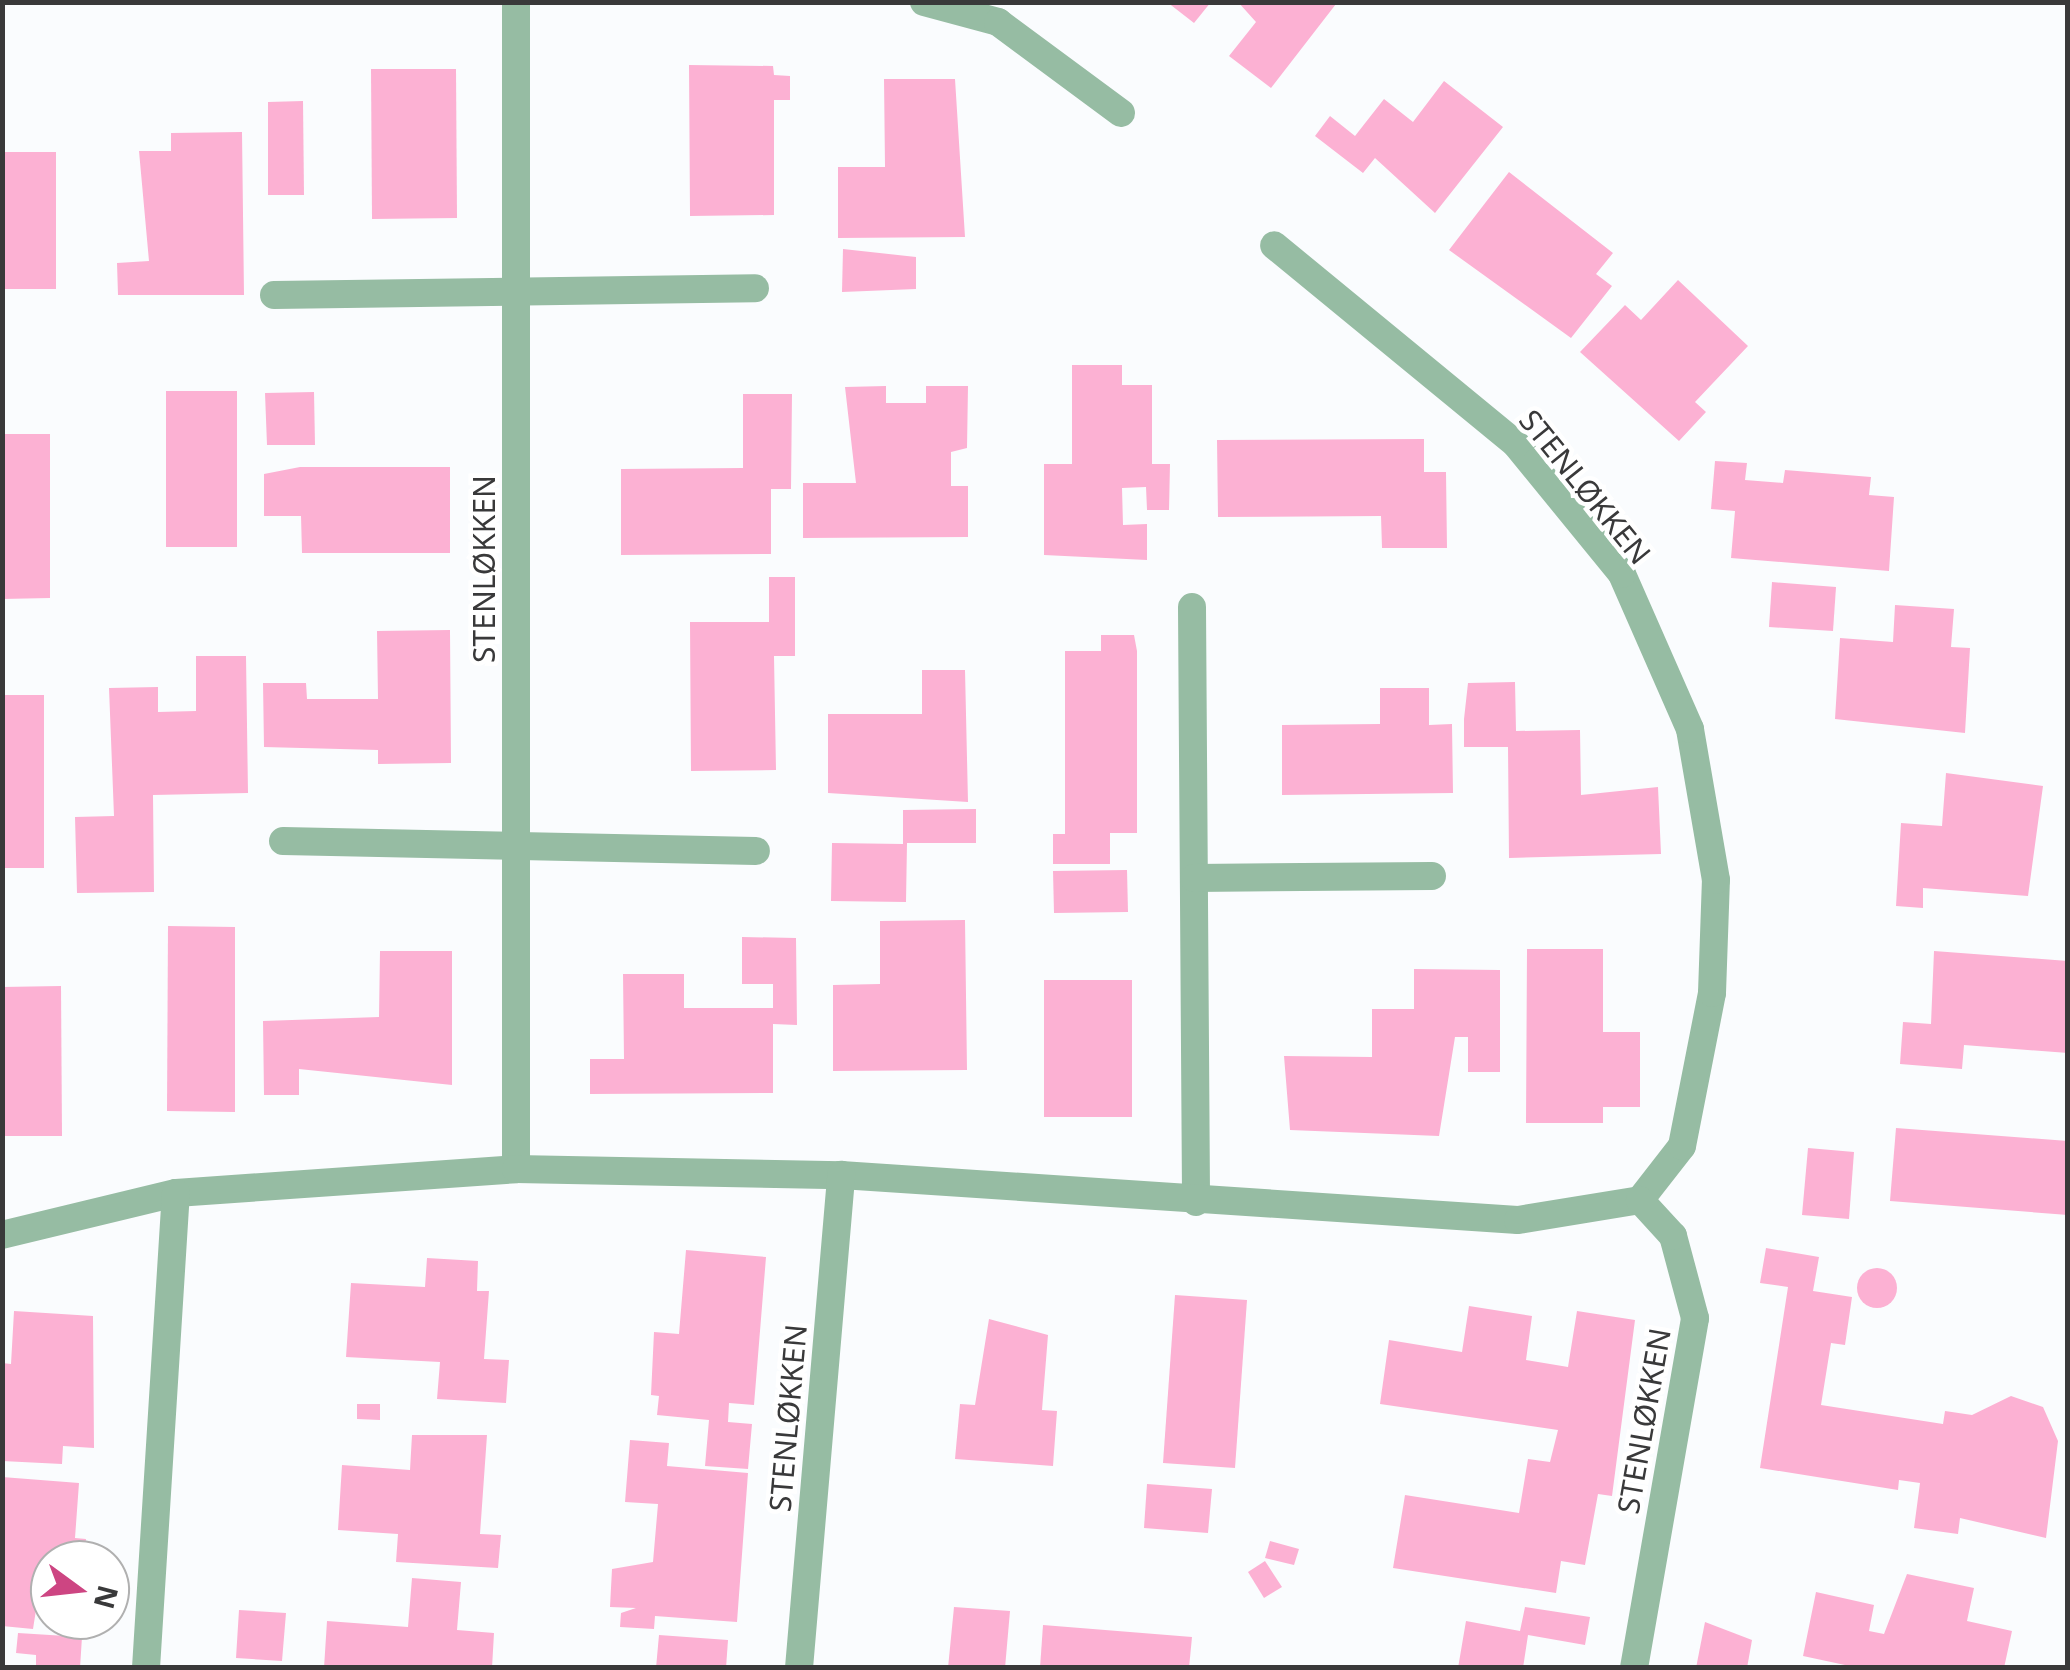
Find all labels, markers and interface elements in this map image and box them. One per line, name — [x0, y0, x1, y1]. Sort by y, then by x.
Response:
street label: STENLØKKEN — [1512, 403, 1658, 571]
street label: STENLØKKEN — [466, 475, 502, 663]
street label: STENLØKKEN — [762, 1323, 814, 1513]
street label: STENLØKKEN — [1610, 1325, 1678, 1517]
north arrow — [30, 1540, 130, 1640]
text: N — [86, 1581, 128, 1613]

